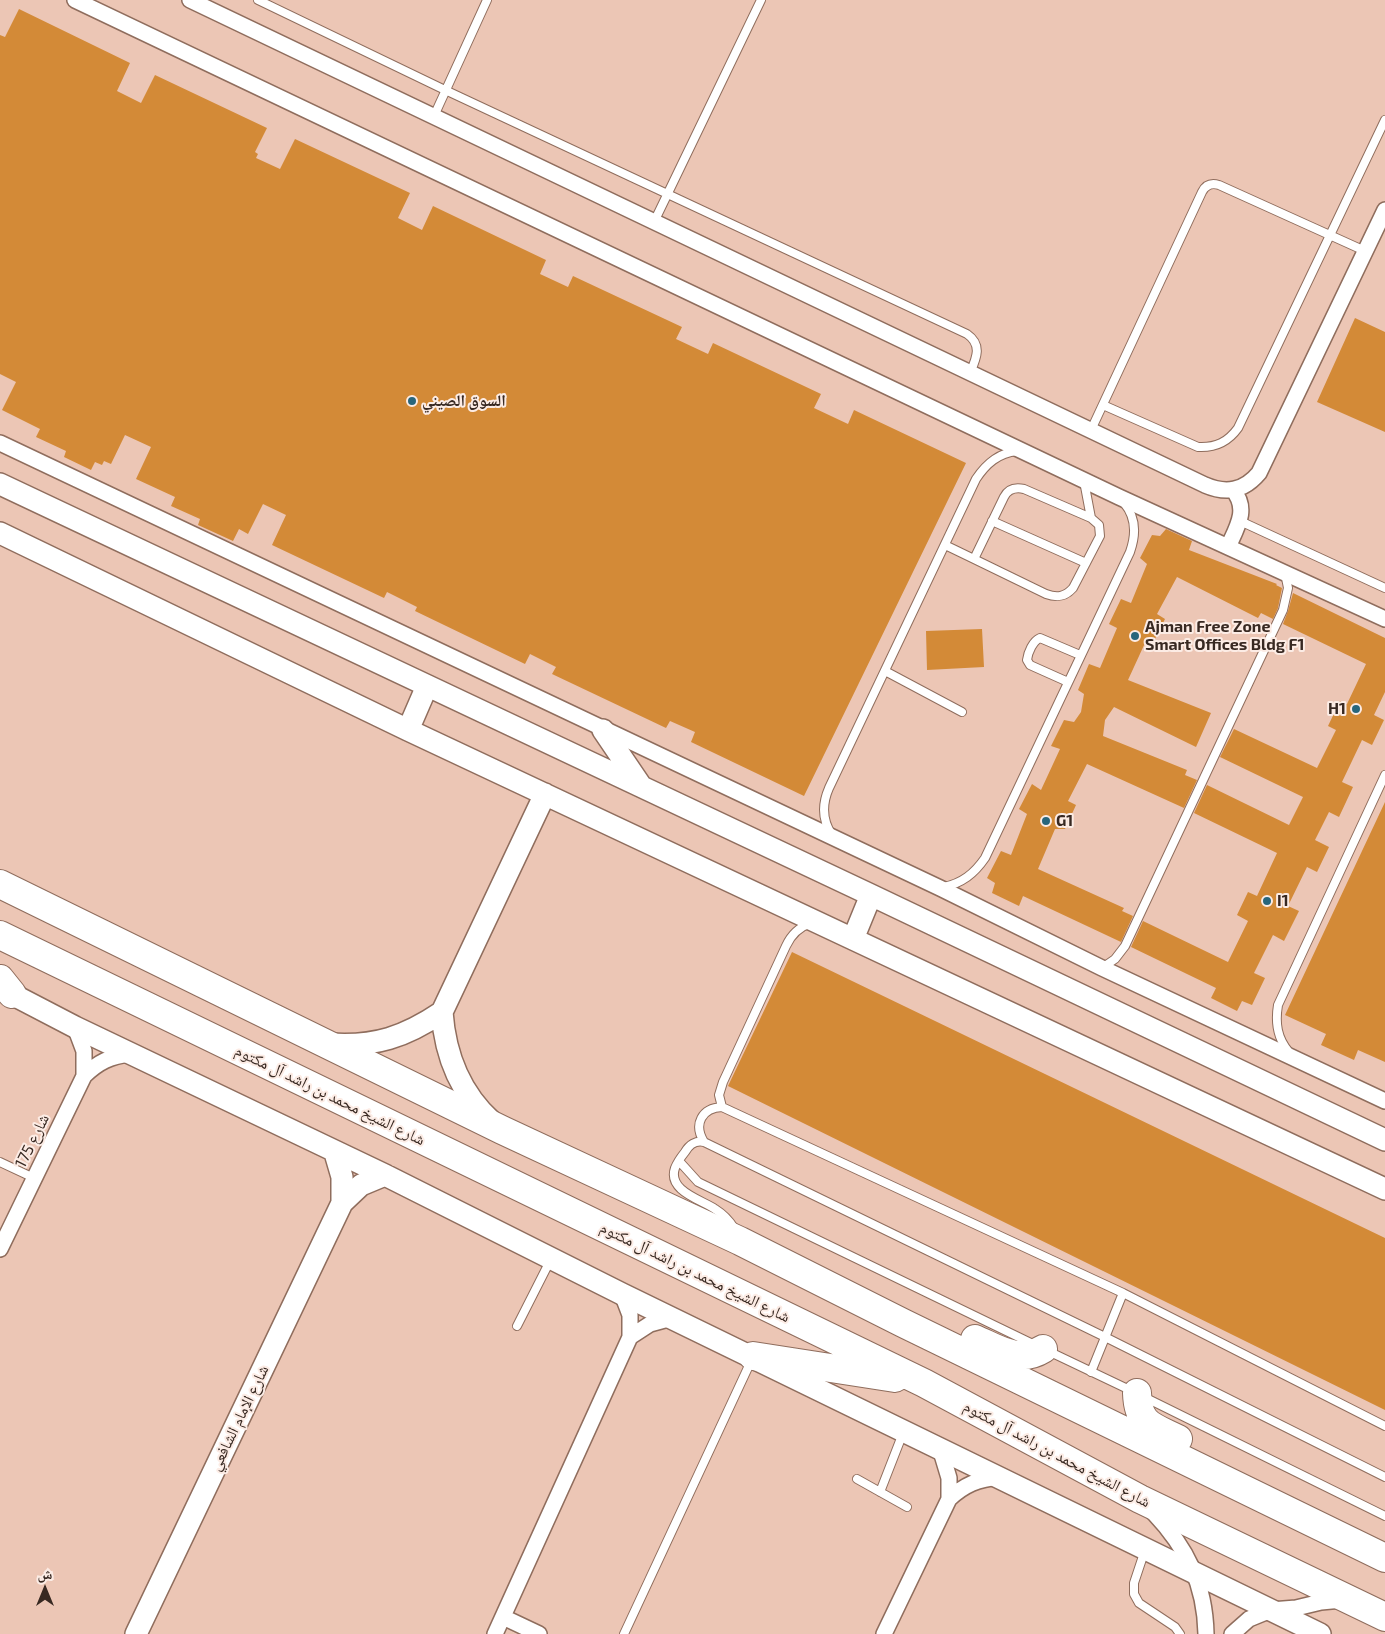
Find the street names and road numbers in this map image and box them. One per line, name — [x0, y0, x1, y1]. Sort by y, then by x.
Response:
street label: شارع الشيخ محمد بن راشد آل مكتوم — [232, 1041, 428, 1149]
street label: شارع 175 — [11, 1111, 53, 1171]
street label: شارع الشيخ محمد بن راشد آل مكتوم — [597, 1218, 793, 1326]
street label: شارع الإمام الشافعي — [205, 1362, 273, 1474]
street label: شارع الشيخ محمد بن راشد آل مكتوم — [960, 1396, 1154, 1512]

